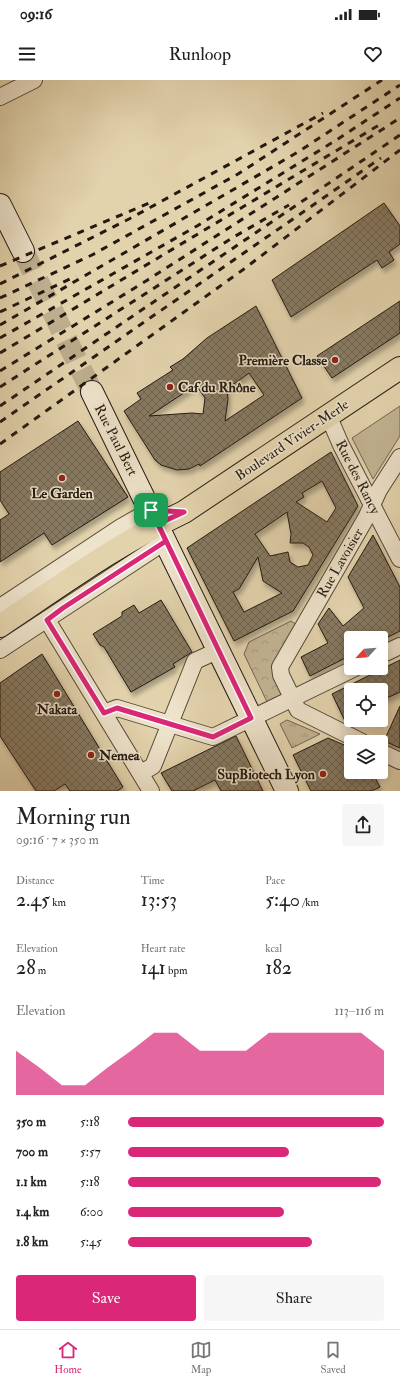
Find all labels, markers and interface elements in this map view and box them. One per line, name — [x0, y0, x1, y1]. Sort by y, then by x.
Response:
text: 09:16 — [20, 5, 52, 24]
icon: menu — [16, 43, 38, 65]
text: Runloop — [169, 43, 231, 66]
icon: heart — [362, 43, 384, 65]
place label: Première Classe — [239, 352, 327, 369]
marker: Première Classe — [330, 355, 340, 365]
place label: Caf du Rhône — [178, 379, 256, 396]
marker: Caf du Rhône — [165, 382, 175, 392]
street label: Boulevard Vivier-Merle — [232, 396, 352, 484]
street label: Rue Paul Bert — [91, 401, 142, 479]
street label: Rue des Rancy — [331, 437, 384, 518]
marker: Le Garden — [57, 473, 67, 483]
place label: Le Garden — [31, 485, 94, 502]
pin — [134, 493, 168, 527]
icon: arrive — [140, 499, 162, 521]
street label: Rue Lavoisier — [313, 525, 367, 601]
north arrow — [344, 631, 388, 675]
map controls — [344, 631, 388, 779]
button: locate — [344, 683, 388, 727]
marker: Nakata — [52, 689, 62, 699]
place label: Nakata — [36, 701, 79, 718]
button: layers — [344, 735, 388, 779]
place label: Nemea — [98, 747, 141, 764]
marker: Nemea — [86, 750, 96, 760]
place label: SupBiotech Lyon — [217, 766, 316, 784]
marker: SupBiotech Lyon — [318, 769, 328, 779]
text: Morning run — [16, 803, 131, 831]
button: share — [342, 804, 384, 846]
text: 09:16 · 7 × 350 m — [16, 832, 99, 848]
text: Distance — [16, 874, 54, 887]
text: Time — [141, 874, 165, 887]
text: Pace — [265, 874, 285, 887]
text: 2.45 — [16, 887, 50, 912]
text: 13:53 — [141, 887, 177, 912]
text: 5:40 — [265, 887, 300, 912]
text: km — [50, 896, 66, 909]
text: /km — [300, 896, 319, 909]
text: Elevation — [16, 942, 58, 955]
text: Heart rate — [141, 942, 185, 955]
text: kcal — [265, 942, 282, 955]
text: 28 — [16, 955, 36, 980]
text: 141 — [141, 955, 166, 980]
text: 182 — [265, 955, 292, 980]
text: m — [36, 964, 46, 977]
text: bpm — [166, 964, 188, 977]
text: Elevation — [16, 1003, 66, 1019]
text: 113–116 m — [335, 1003, 384, 1019]
text: 350 m — [16, 1114, 46, 1130]
text: 5:18 — [80, 1114, 100, 1130]
text: 700 m — [16, 1144, 48, 1160]
text: 5:57 — [80, 1144, 101, 1160]
text: 1.1 km — [16, 1174, 47, 1190]
text: 5:18 — [80, 1174, 100, 1190]
text: 1.4 km — [16, 1204, 49, 1220]
text: 6:00 — [80, 1204, 103, 1220]
text: 1.8 km — [16, 1234, 48, 1250]
text: 5:45 — [80, 1234, 102, 1250]
button: Save — [16, 1275, 196, 1321]
button: Share — [204, 1275, 384, 1321]
tab: Home — [54, 1339, 82, 1376]
tab: Map — [190, 1339, 212, 1376]
tab: Saved — [321, 1339, 346, 1376]

